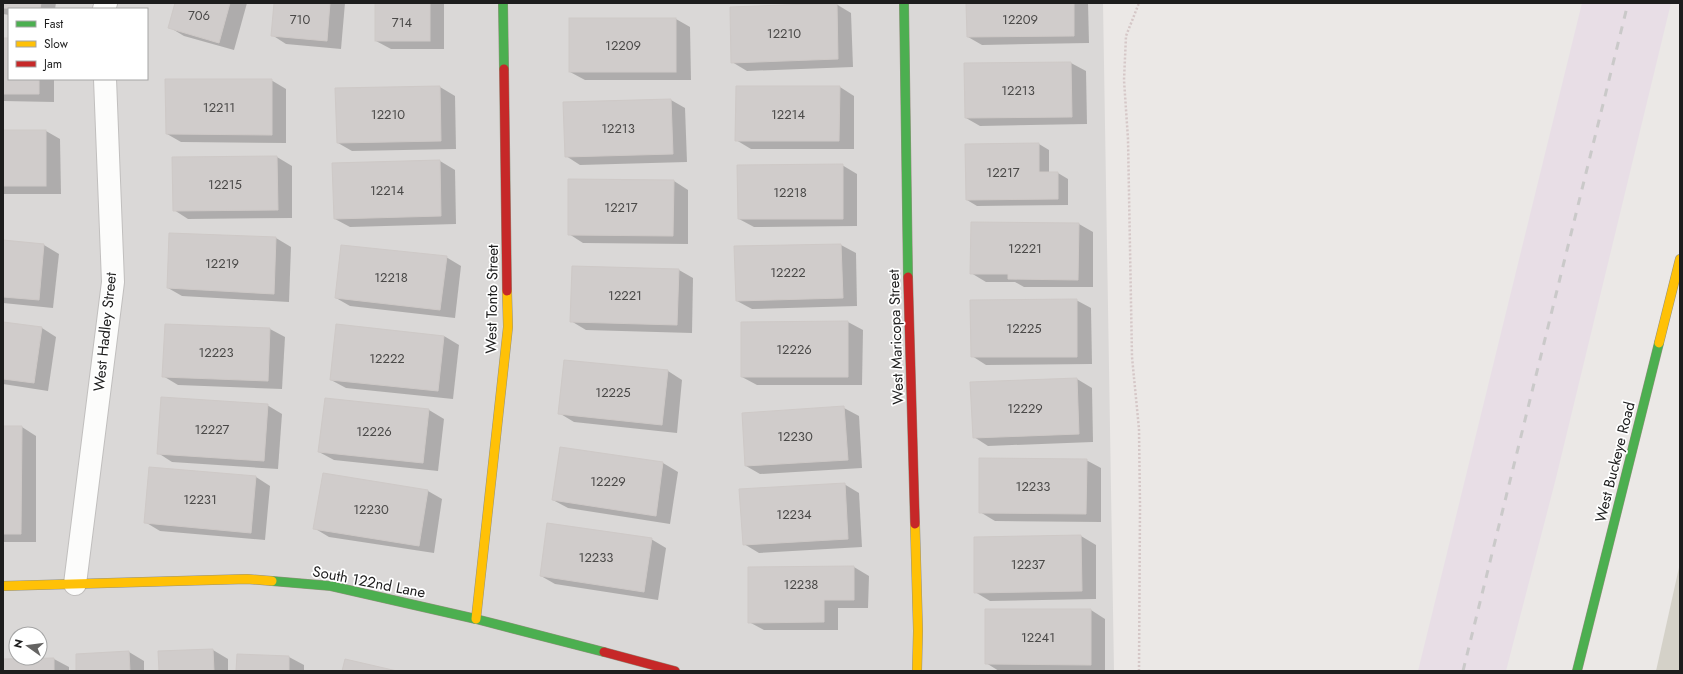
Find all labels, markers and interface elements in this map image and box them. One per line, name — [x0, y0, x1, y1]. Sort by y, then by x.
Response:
house number: 706 — [188, 6, 210, 25]
legend — [8, 8, 148, 80]
house number: 710 — [290, 10, 310, 29]
house number: 12209 — [1002, 10, 1038, 29]
house number: 714 — [392, 13, 413, 32]
text: Fast — [44, 15, 63, 33]
house number: 12210 — [767, 24, 801, 43]
text: Slow — [44, 35, 69, 53]
house number: 12209 — [605, 36, 641, 55]
text: Jam — [42, 55, 62, 73]
house number: 12213 — [1001, 81, 1035, 100]
house number: 12211 — [203, 98, 235, 117]
house number: 12210 — [371, 105, 405, 124]
house number: 12214 — [771, 105, 805, 124]
house number: 12213 — [601, 119, 635, 138]
house number: 12217 — [986, 163, 1020, 182]
house number: 12215 — [208, 175, 242, 194]
house number: 12214 — [370, 181, 404, 200]
house number: 12218 — [773, 183, 807, 202]
house number: 12217 — [604, 198, 638, 217]
house number: 12221 — [1008, 239, 1042, 258]
street label: West Tonto Street — [480, 244, 504, 354]
house number: 12219 — [205, 254, 239, 273]
house number: 12222 — [770, 263, 806, 282]
house number: 12218 — [374, 268, 408, 287]
street label: West Maricopa Street — [883, 269, 909, 405]
street label: West Hadley Street — [88, 271, 122, 393]
house number: 12221 — [608, 286, 642, 305]
house number: 12225 — [1006, 319, 1042, 338]
house number: 12226 — [776, 340, 812, 359]
house number: 12223 — [198, 343, 234, 362]
house number: 12222 — [369, 349, 405, 368]
house number: 12225 — [595, 383, 631, 402]
house number: 12229 — [1007, 399, 1043, 418]
street label: West Buckeye Road — [1589, 399, 1641, 525]
house number: 12227 — [195, 420, 230, 439]
house number: 12226 — [356, 422, 392, 441]
house number: 12230 — [777, 427, 813, 446]
house number: 12229 — [590, 472, 626, 491]
house number: 12233 — [1016, 477, 1050, 496]
house number: 12231 — [183, 490, 217, 509]
house number: 12230 — [353, 500, 389, 519]
house number: 12234 — [776, 505, 812, 524]
house number: 12233 — [579, 548, 613, 567]
house number: 12237 — [1011, 555, 1045, 574]
street label: South 122nd Lane — [311, 560, 428, 604]
house number: 12238 — [784, 575, 818, 594]
north arrow — [8, 626, 48, 666]
house number: 12241 — [1021, 628, 1055, 647]
text: N — [9, 637, 27, 650]

